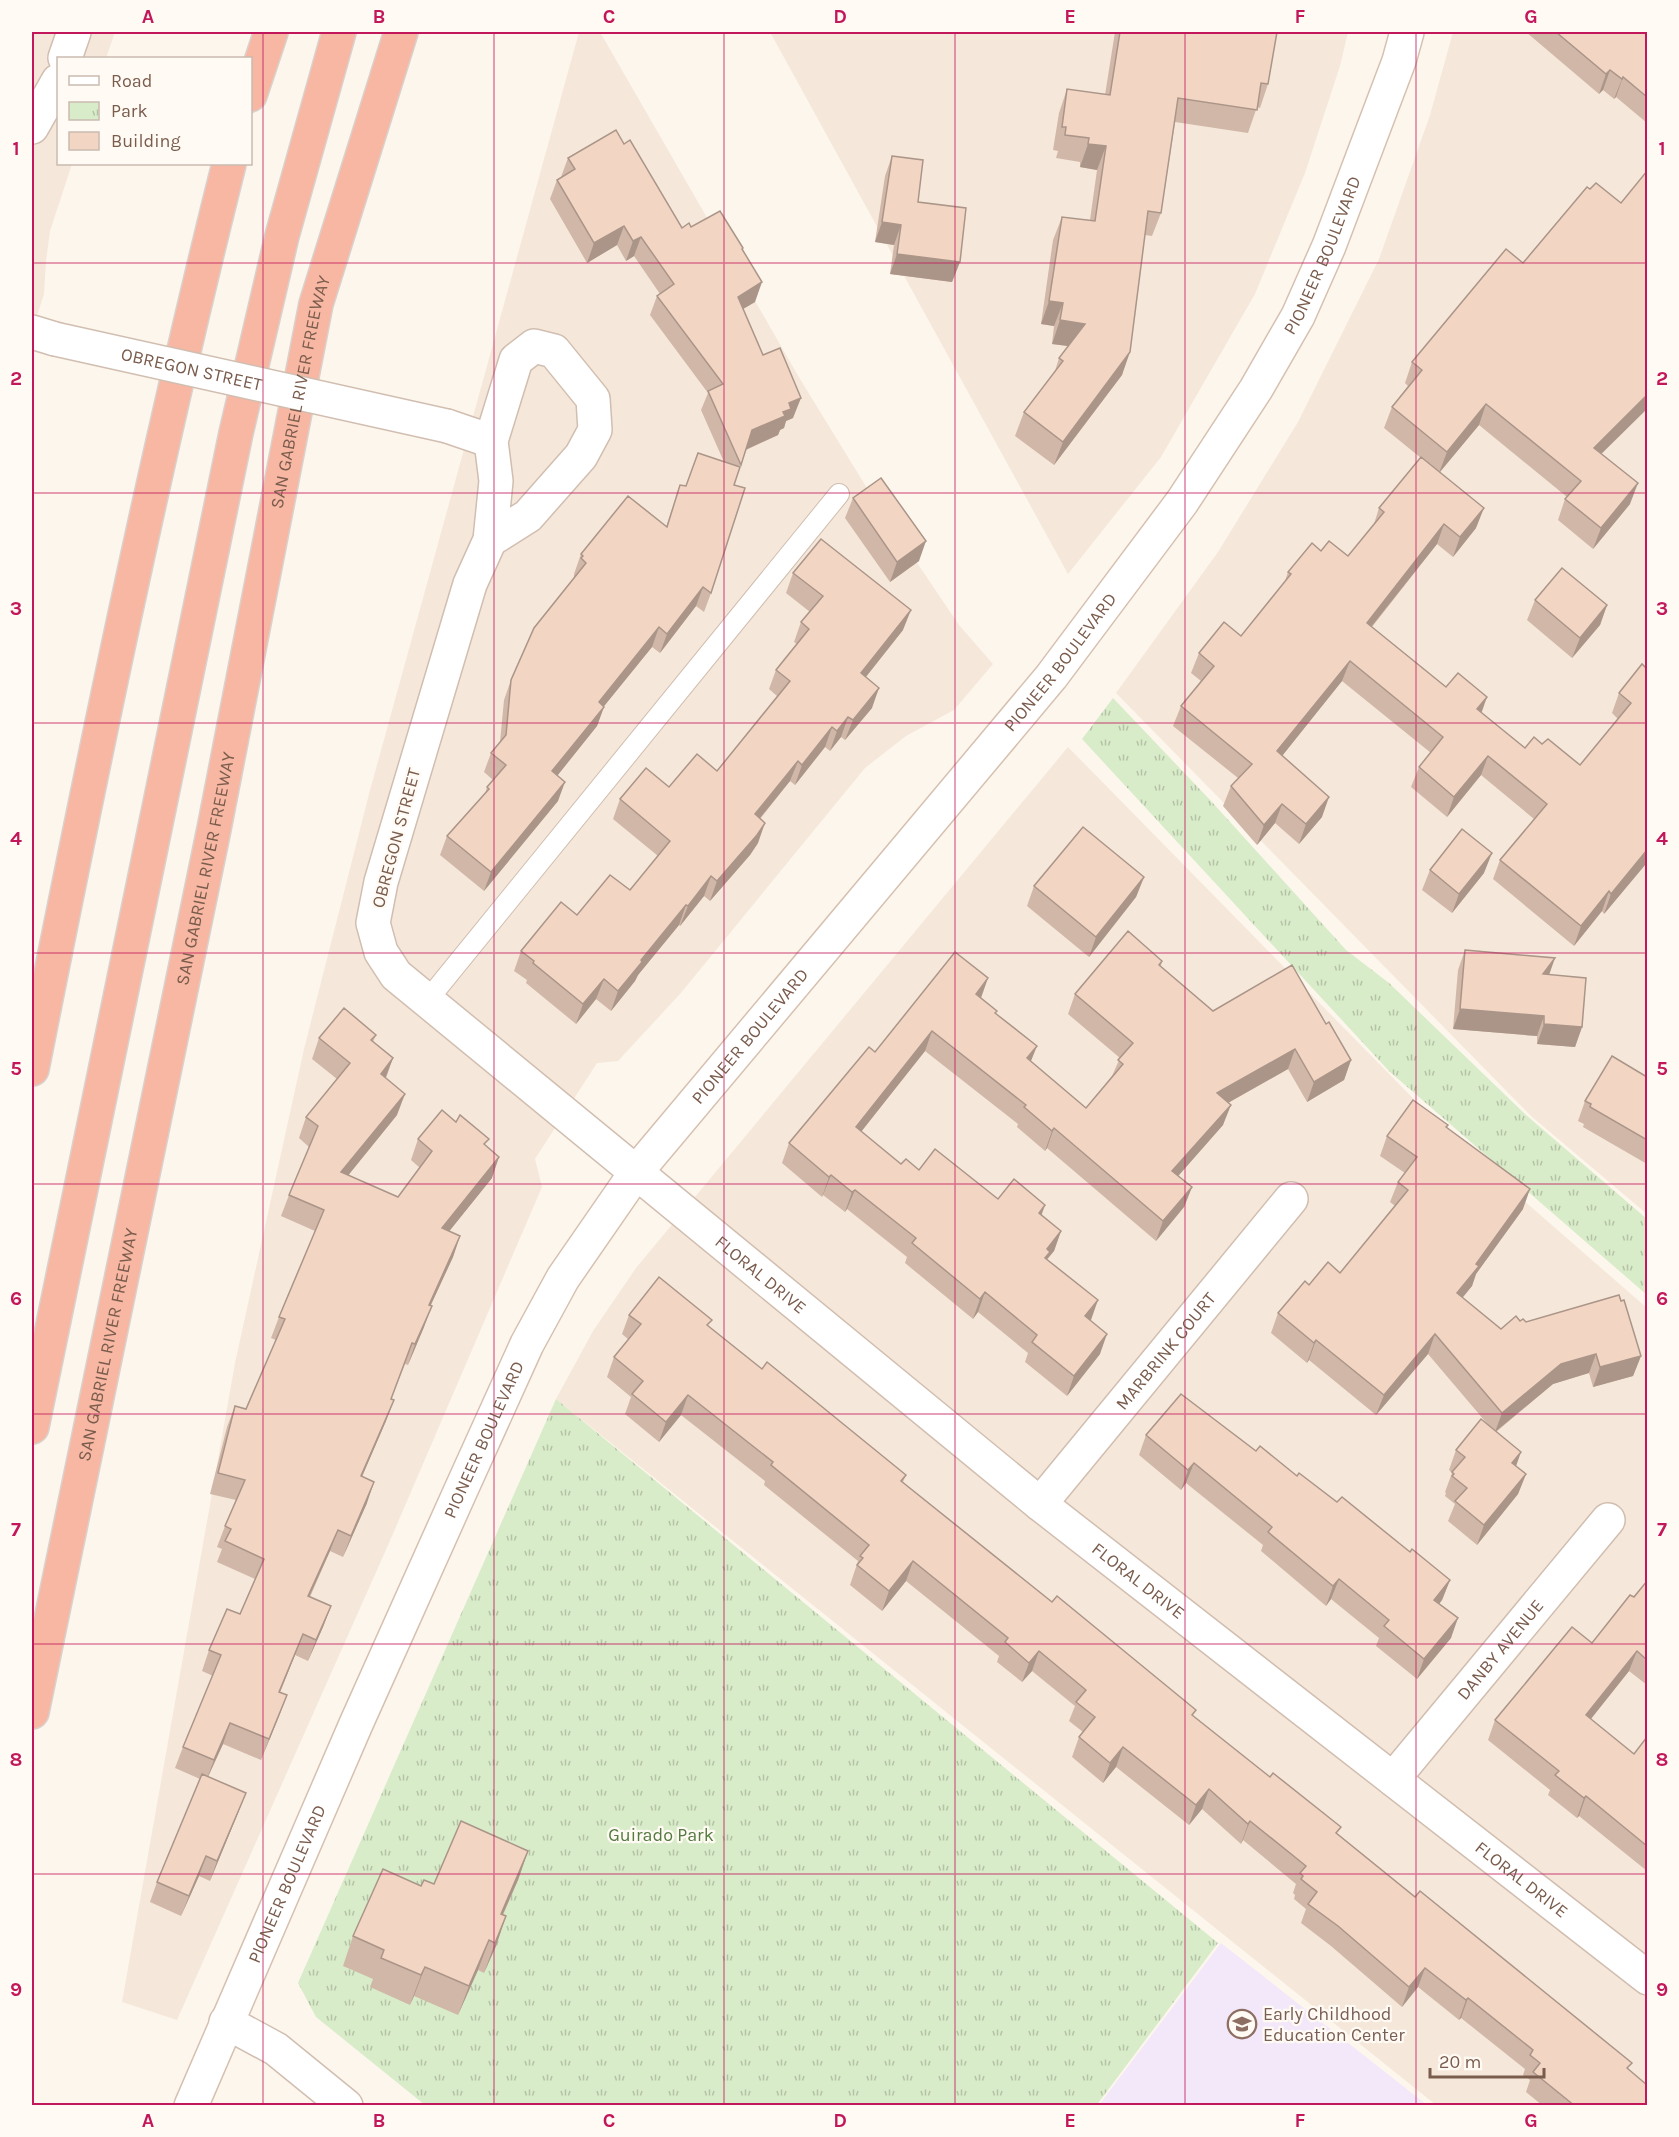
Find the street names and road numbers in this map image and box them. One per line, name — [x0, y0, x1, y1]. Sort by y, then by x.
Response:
street label: PIONEER BOULEVARD — [1279, 173, 1366, 339]
street label: SAN GABRIEL RIVER FREEWAY — [266, 273, 335, 510]
street label: OBREGON STREET — [119, 343, 264, 396]
street label: PIONEER BOULEVARD — [999, 588, 1121, 736]
street label: SAN GABRIEL RIVER FREEWAY — [171, 750, 240, 987]
street label: OBREGON STREET — [367, 766, 425, 910]
street label: PIONEER BOULEVARD — [687, 964, 813, 1109]
street label: SAN GABRIEL RIVER FREEWAY — [73, 1226, 142, 1463]
street label: FLORAL DRIVE — [711, 1231, 811, 1319]
street label: MARBRINK COURT — [1111, 1288, 1221, 1414]
street label: PIONEER BOULEVARD — [439, 1357, 529, 1522]
street label: FLORAL DRIVE — [1087, 1538, 1189, 1624]
street label: DANBY AVENUE — [1452, 1595, 1548, 1705]
street label: PIONEER BOULEVARD — [243, 1801, 331, 1966]
street label: FLORAL DRIVE — [1471, 1836, 1572, 1923]

